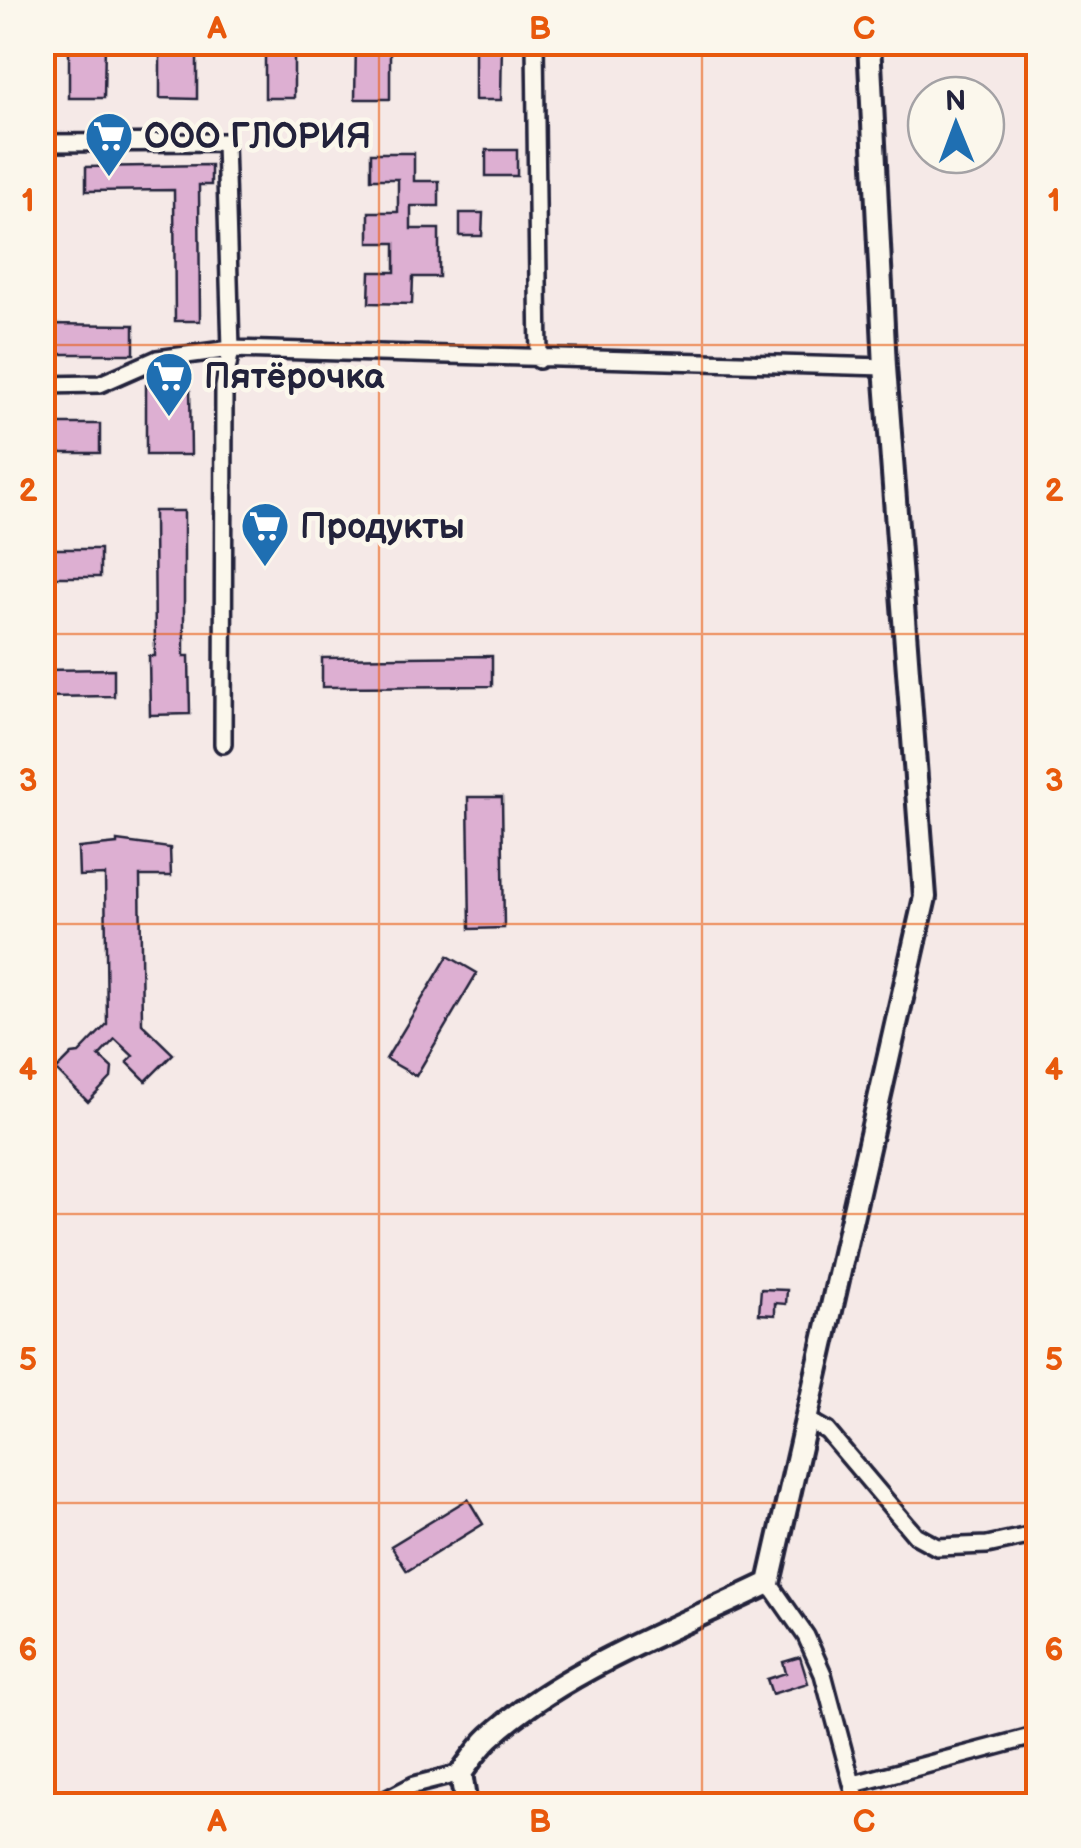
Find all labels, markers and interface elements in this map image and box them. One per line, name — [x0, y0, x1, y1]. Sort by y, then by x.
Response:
text: A — [206, 10, 227, 49]
text: B — [529, 10, 551, 49]
text: C — [853, 10, 875, 49]
north arrow — [906, 75, 1006, 175]
text: N — [945, 85, 966, 118]
supermarket icon: ООО ГЛОРИЯ — [83, 110, 135, 178]
place label: ООО ГЛОРИЯ — [144, 116, 371, 159]
text: 1 — [21, 182, 35, 221]
text: 1 — [1047, 182, 1061, 221]
supermarket icon: Пятёрочка — [143, 350, 195, 418]
place label: Пятёрочка — [204, 356, 385, 399]
text: 2 — [18, 472, 38, 511]
text: 2 — [1044, 472, 1064, 511]
supermarket icon: Продукты — [239, 500, 291, 568]
place label: Продукты — [300, 506, 465, 549]
text: 3 — [19, 762, 37, 801]
text: 3 — [1045, 762, 1063, 801]
text: 4 — [19, 1051, 38, 1090]
text: 4 — [1045, 1051, 1064, 1090]
text: 5 — [19, 1341, 37, 1380]
text: 5 — [1045, 1341, 1063, 1380]
text: 6 — [18, 1631, 38, 1670]
text: 6 — [1044, 1631, 1064, 1670]
text: A — [206, 1803, 227, 1842]
text: B — [529, 1803, 551, 1842]
text: C — [853, 1803, 875, 1842]

